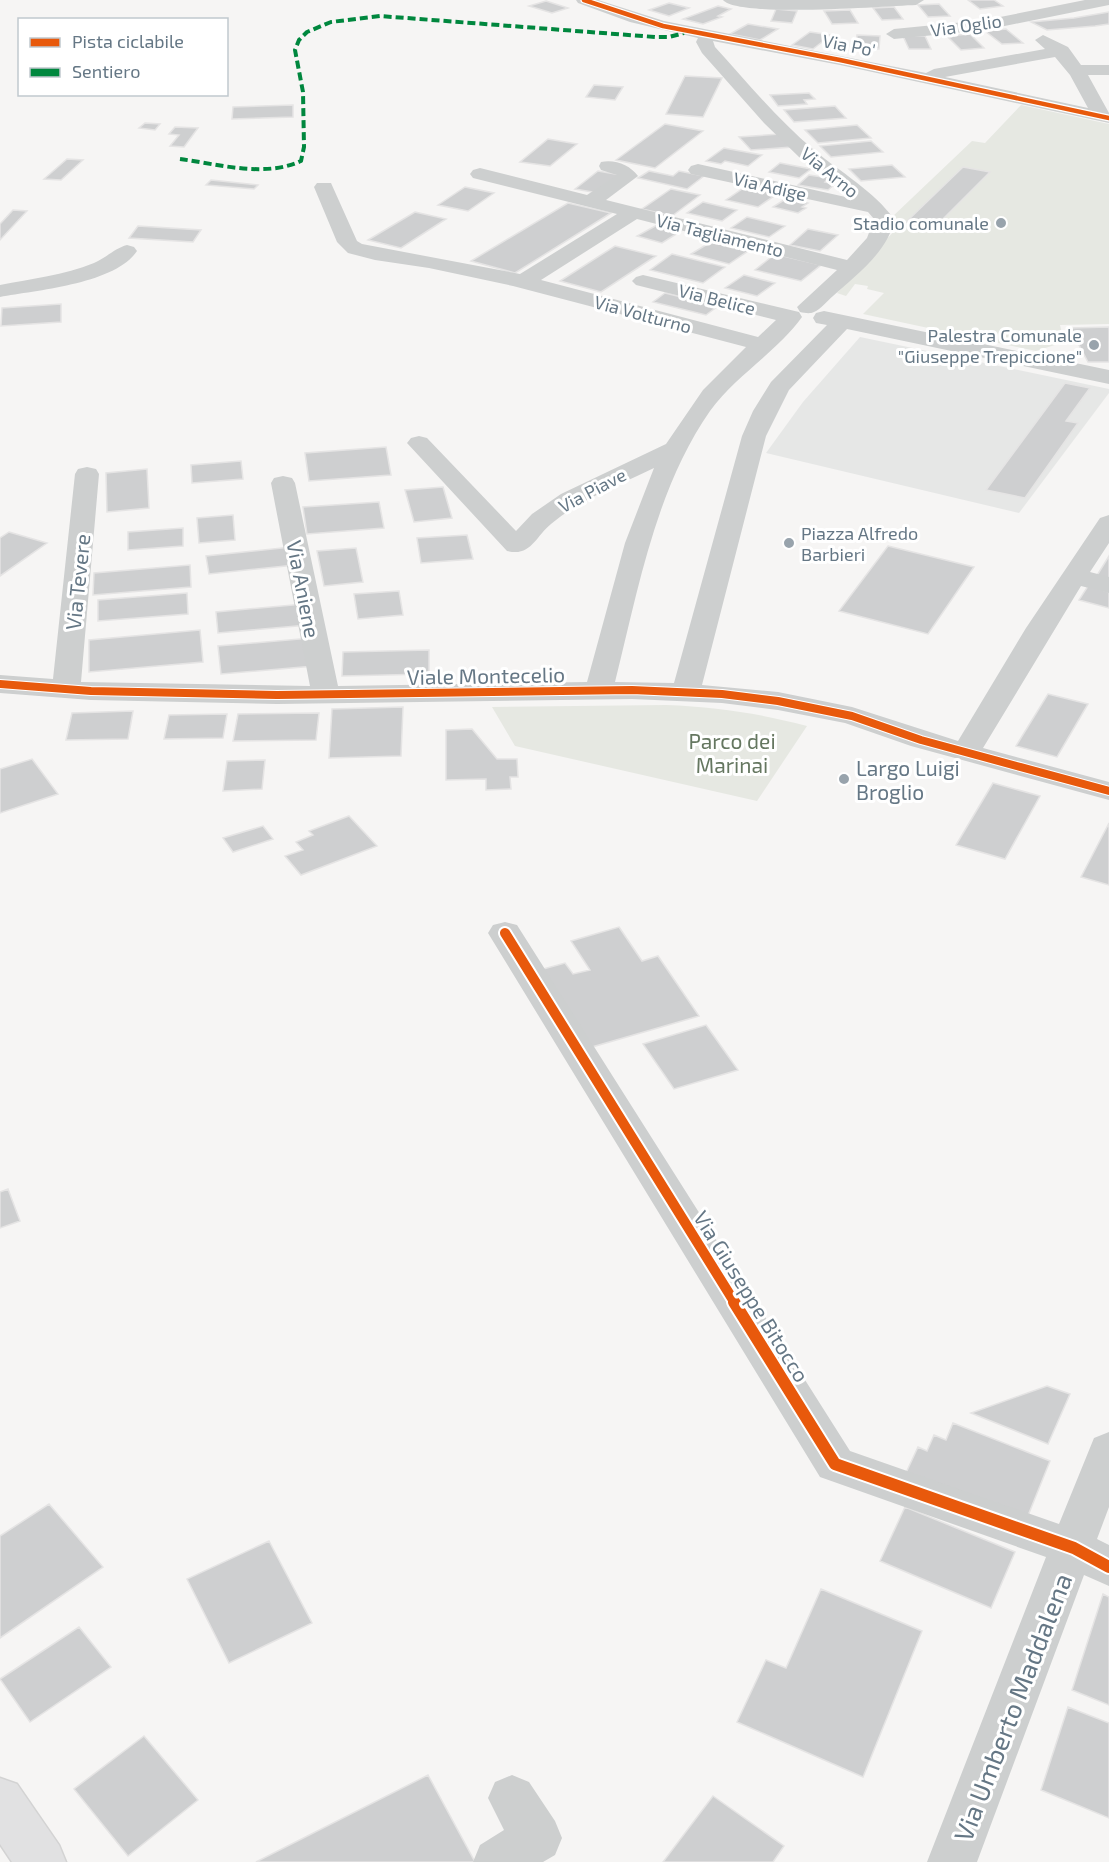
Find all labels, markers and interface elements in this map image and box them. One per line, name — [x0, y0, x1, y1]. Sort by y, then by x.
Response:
street label: Via Oglio — [929, 9, 1003, 41]
legend — [18, 18, 228, 96]
street label: Via Po' — [821, 29, 877, 61]
text: Pista ciclabile — [72, 30, 184, 52]
text: Sentiero — [72, 60, 140, 82]
street label: Via Arno — [797, 142, 863, 202]
street label: Via Adige — [731, 167, 809, 205]
street label: Via Tagliamento — [654, 209, 786, 261]
place label: Stadio comunale — [853, 212, 989, 234]
marker: Stadio comunale — [994, 216, 1008, 230]
street label: Via Belice — [676, 279, 758, 319]
street label: Via Volturno — [592, 290, 694, 338]
place label: Palestra Comunale "Giuseppe Trepiccione" — [898, 324, 1082, 367]
marker: Palestra Comunale "Giuseppe Trepiccione" — [1087, 338, 1101, 352]
street label: Via Piave — [554, 463, 630, 517]
place label: Piazza Alfredo Barbieri — [801, 522, 918, 565]
street label: Via Tevere — [60, 533, 94, 631]
marker: Piazza Alfredo Barbieri — [782, 536, 796, 550]
street label: Via Aniene — [282, 538, 326, 640]
street label: Viale Montecelio — [407, 661, 565, 689]
park label: Parco dei Marinai — [688, 728, 776, 777]
place label: Largo Luigi Broglio — [856, 755, 960, 804]
marker: Largo Luigi Broglio — [837, 772, 851, 786]
street label: Via Giuseppe Bitocco — [689, 1206, 815, 1386]
street label: Via Umberto Maddalena — [947, 1569, 1077, 1845]

